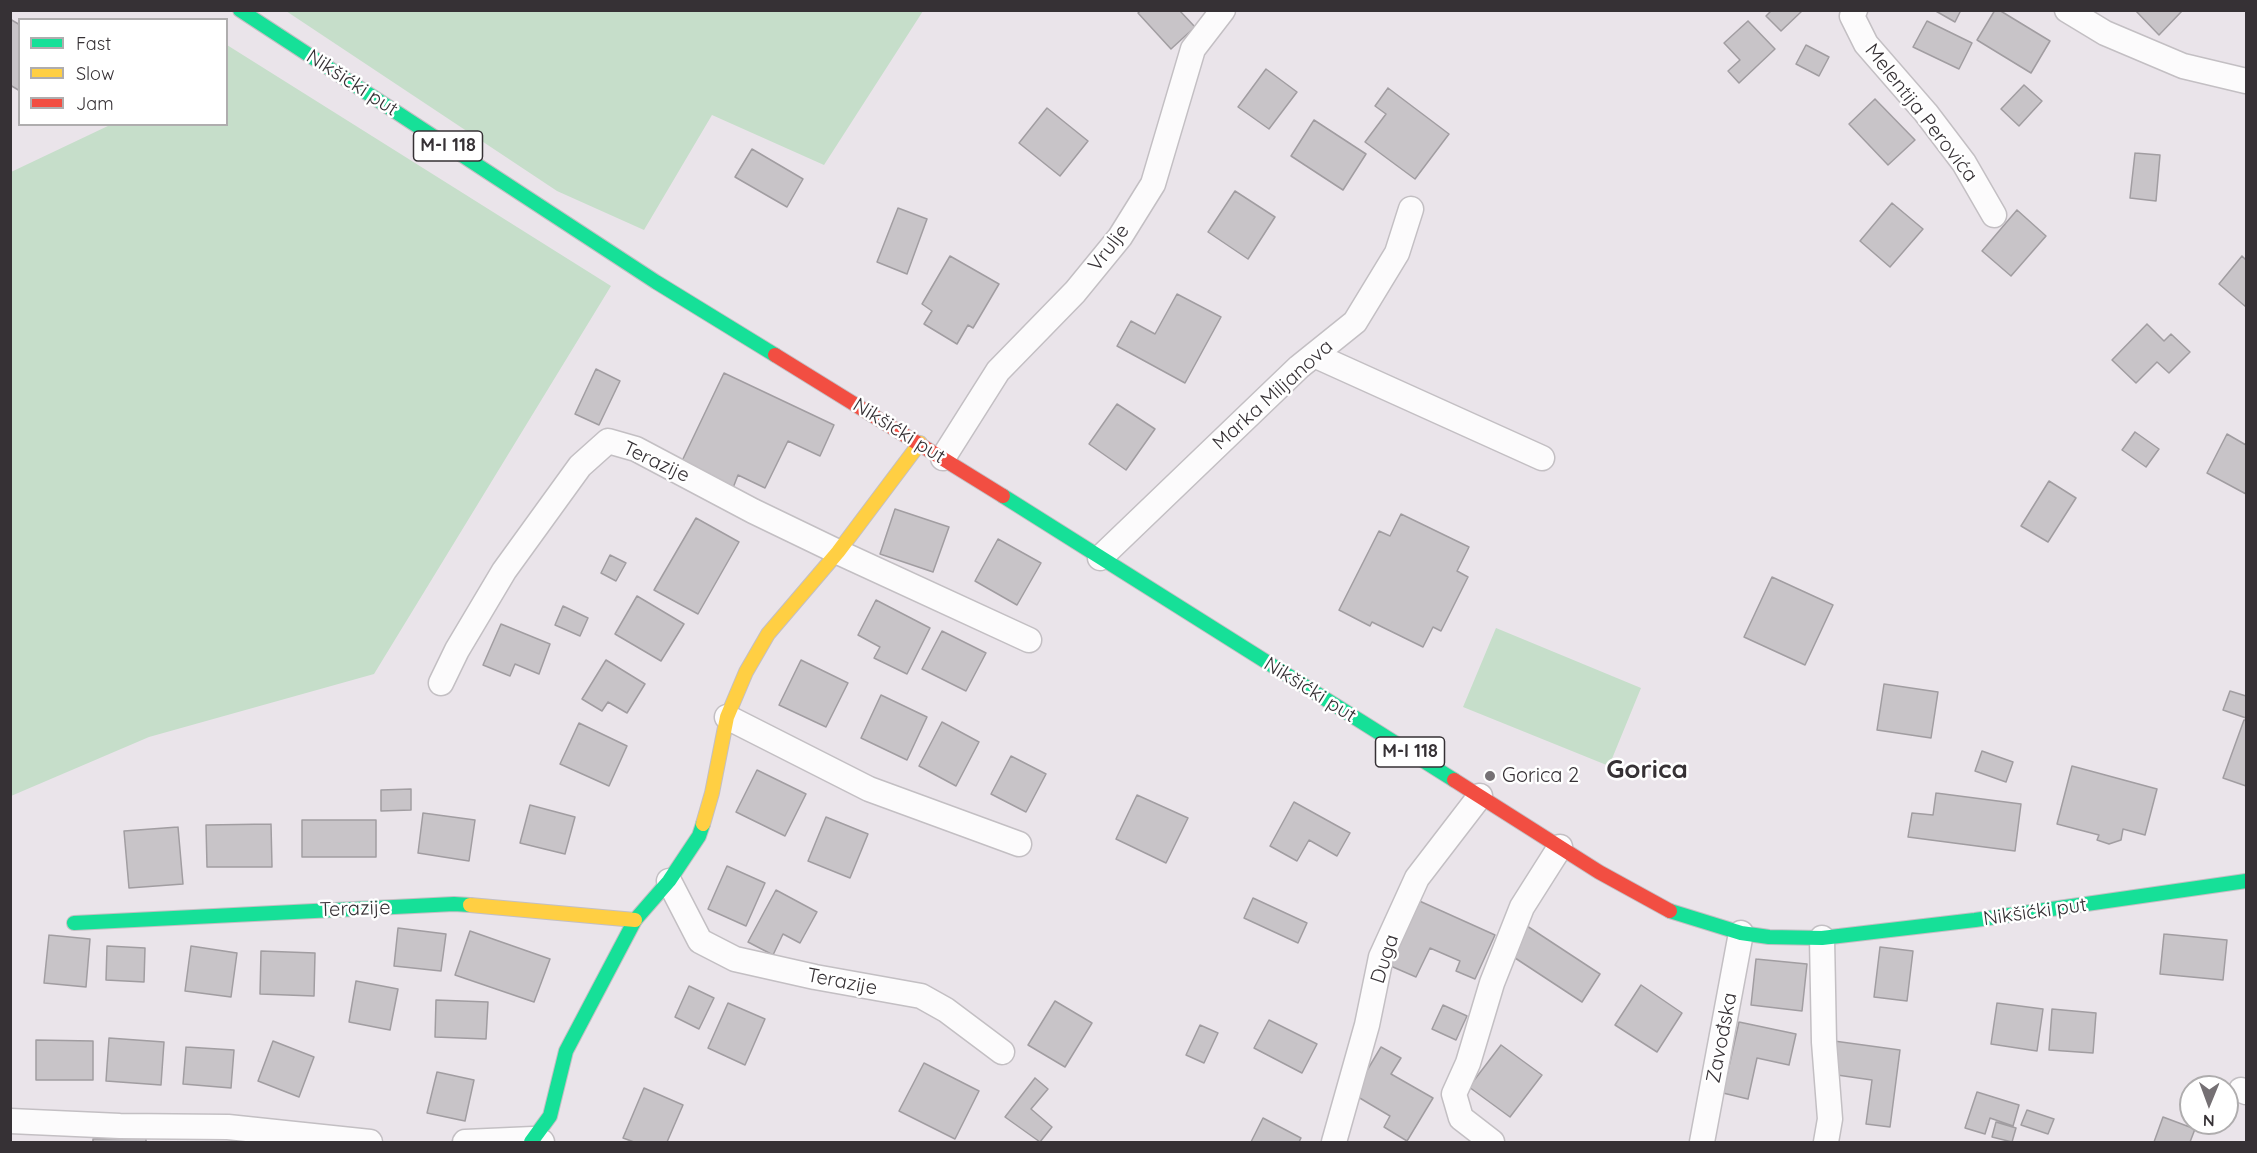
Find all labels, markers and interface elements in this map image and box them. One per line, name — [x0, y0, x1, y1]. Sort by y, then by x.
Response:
legend — [18, 18, 228, 126]
text: Fast — [76, 32, 111, 55]
street label: Melentija Perovića — [1860, 39, 1982, 187]
street label: Nikšićki put — [302, 45, 402, 121]
text: Slow — [76, 62, 114, 85]
text: Jam — [76, 92, 114, 115]
road number: M-I 118 — [414, 131, 482, 161]
street label: Vrulje — [1083, 220, 1135, 276]
street label: Marka Miljanova — [1208, 335, 1338, 455]
street label: Nikšićki put — [848, 393, 950, 469]
street label: Terazije — [619, 436, 693, 488]
street label: Nikšićki put — [1259, 652, 1361, 728]
road number: M-I 118 — [1376, 737, 1444, 767]
district label: Gorica — [1606, 754, 1688, 786]
place label: Gorica 2 — [1502, 764, 1579, 788]
marker: Gorica 2 — [1483, 769, 1497, 783]
street label: Nikšićki put — [1982, 893, 2088, 931]
street label: Terazije — [319, 896, 391, 922]
street label: Duga — [1366, 931, 1404, 987]
street label: Terazije — [805, 963, 879, 1001]
street label: Zavođska — [1701, 991, 1743, 1085]
north arrow — [2179, 1075, 2239, 1135]
text: N — [2203, 1111, 2215, 1131]

